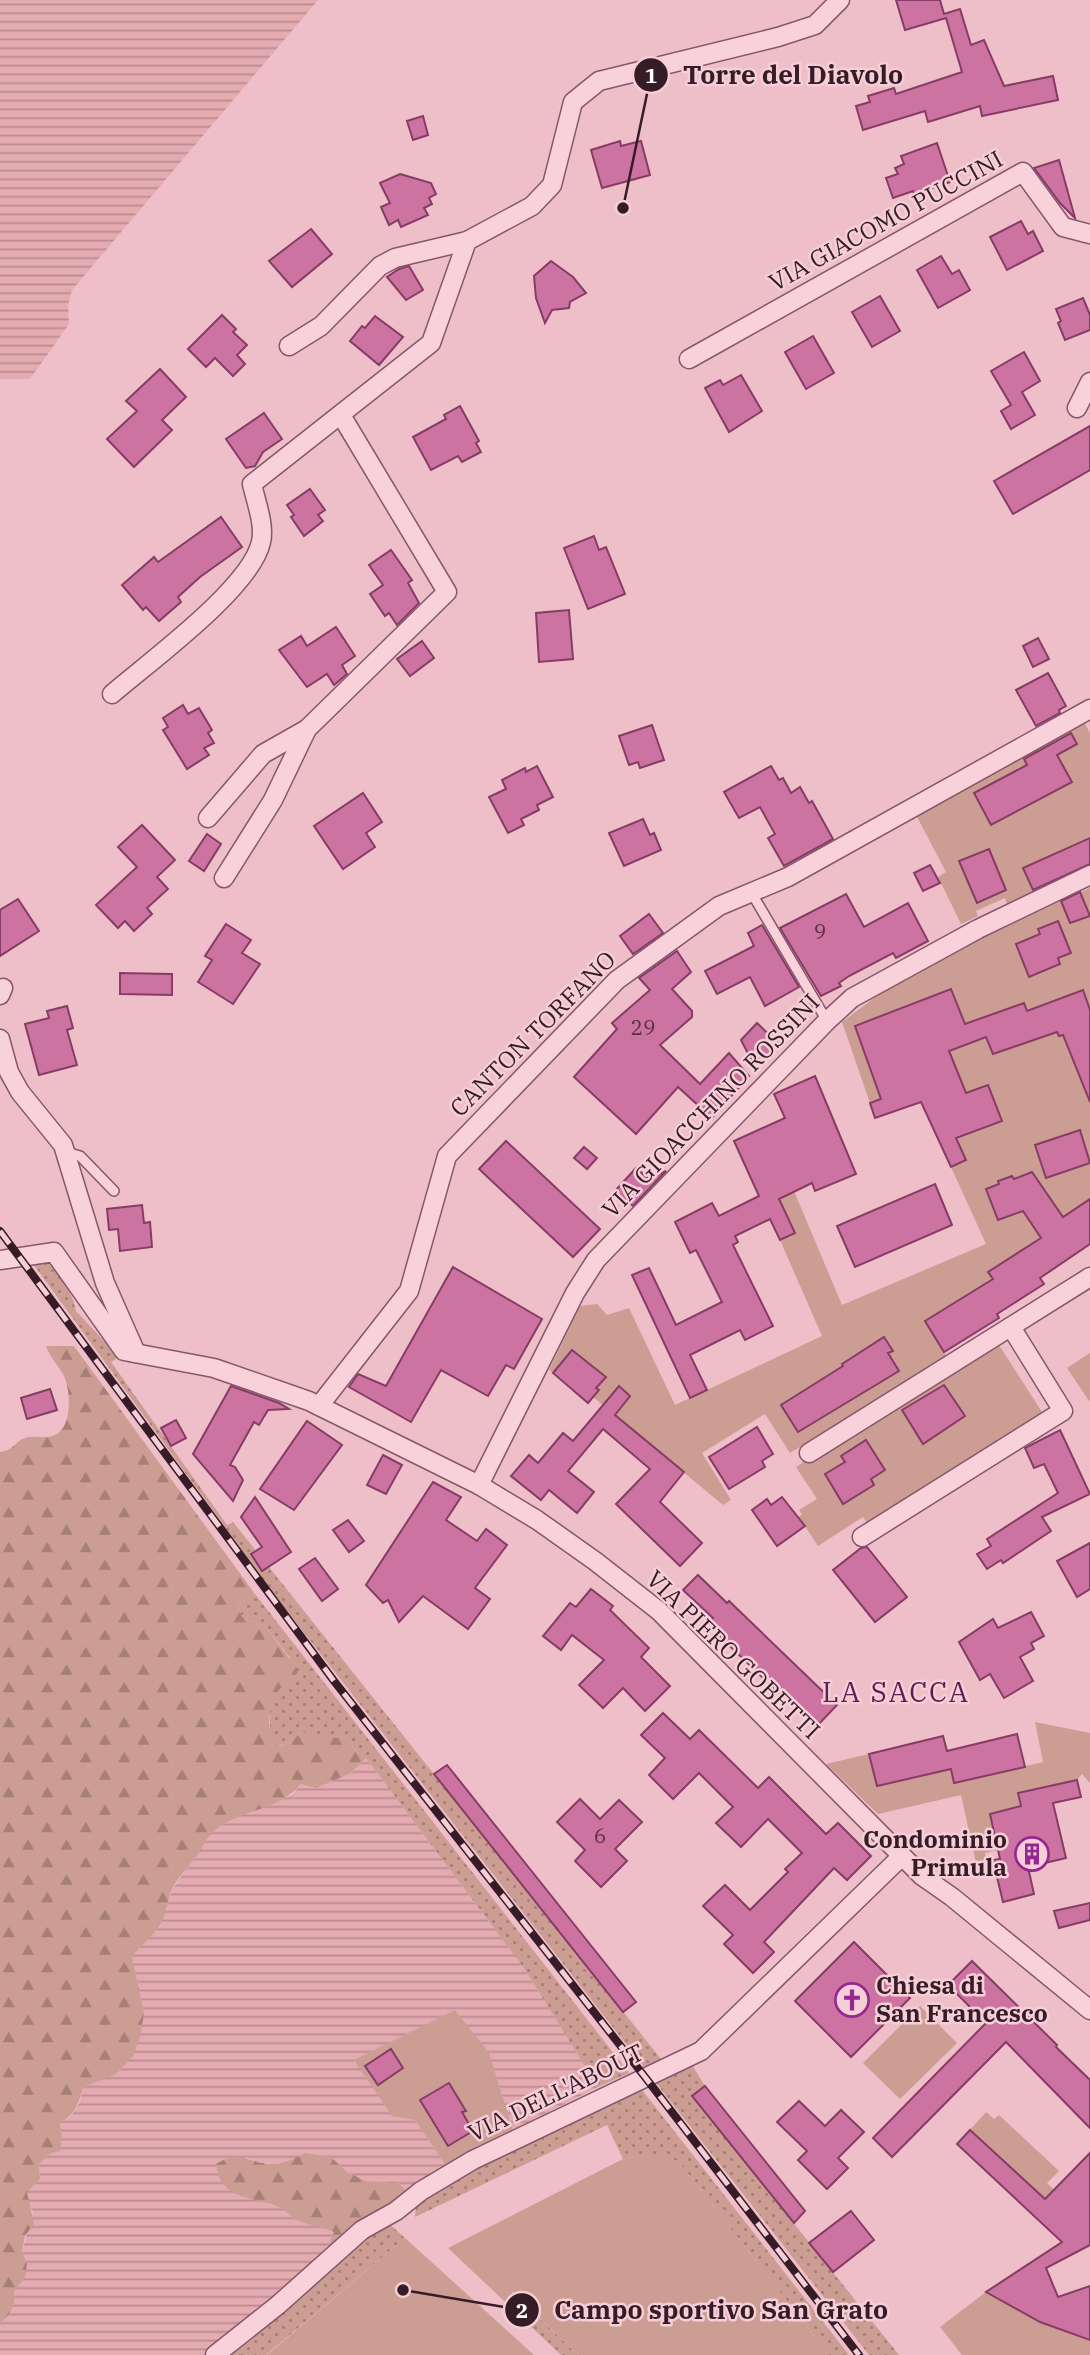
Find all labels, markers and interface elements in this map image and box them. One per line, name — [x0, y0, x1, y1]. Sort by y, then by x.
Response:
callout: Torre del Diavolo — [634, 52, 917, 99]
text: Torre del Diavolo — [683, 57, 903, 91]
text: 1 — [645, 61, 657, 89]
street label: VIA GIACOMO PUCCINI — [763, 142, 1008, 298]
house number: 9 — [814, 917, 826, 945]
street label: CANTON TORFANO — [442, 943, 622, 1123]
street label: VIA GIOACCHINO ROSSINI — [594, 986, 826, 1224]
house number: 29 — [630, 1013, 656, 1041]
street label: VIA PIERO GOBETTI — [640, 1563, 828, 1746]
district label: LA SACCA — [822, 1673, 970, 1710]
house number: 6 — [594, 1821, 606, 1849]
place label: Condominio Primula — [863, 1823, 1007, 1883]
building icon: Condominio Primula — [1013, 1835, 1051, 1873]
place label: Chiesa di San Francesco — [876, 1969, 1048, 2029]
church icon: Chiesa di San Francesco — [833, 1981, 871, 2019]
street label: VIA DELL'ABOUT — [462, 2036, 649, 2149]
callout: Campo sportivo San Grato — [504, 2287, 902, 2334]
text: Campo sportivo San Grato — [554, 2292, 888, 2326]
text: 2 — [516, 2296, 528, 2324]

